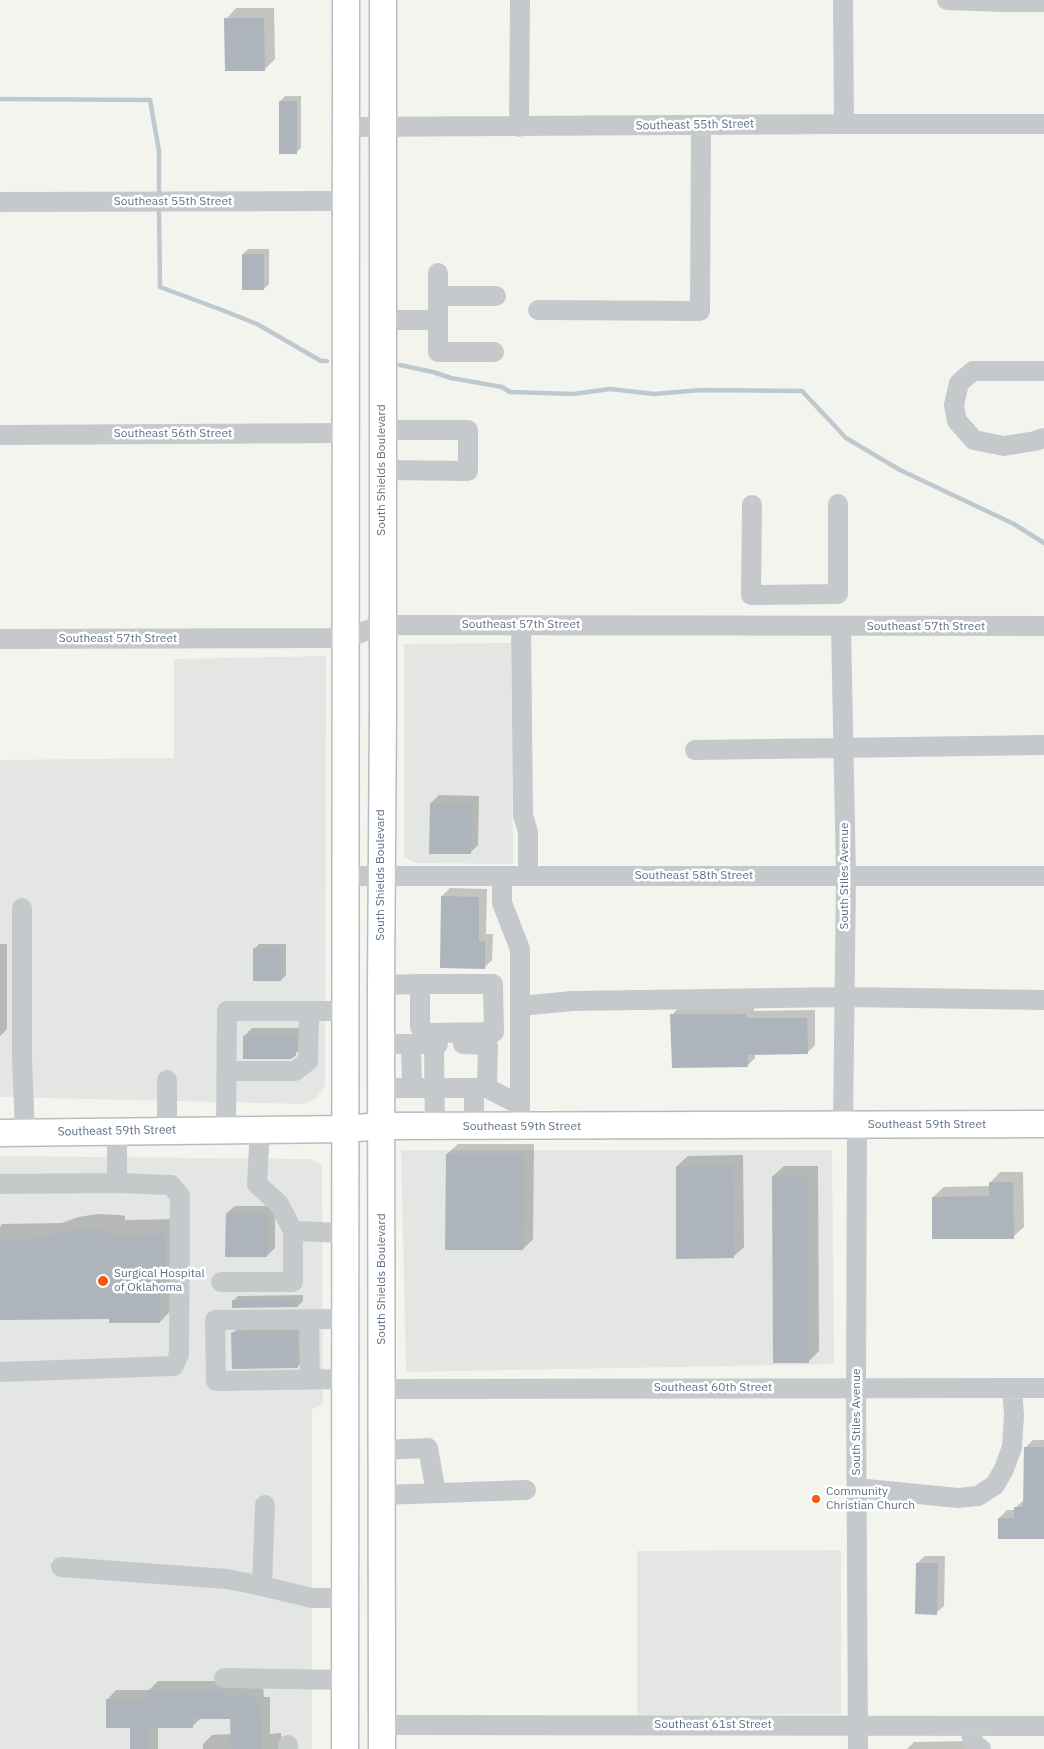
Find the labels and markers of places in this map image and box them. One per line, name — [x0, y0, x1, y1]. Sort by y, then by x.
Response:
place label: Surgical Hospital of Oklahoma — [114, 1267, 205, 1295]
marker: Surgical Hospital of Oklahoma — [96, 1274, 110, 1288]
place label: Community Christian Church — [826, 1485, 915, 1513]
marker: Community Christian Church — [810, 1493, 822, 1505]

